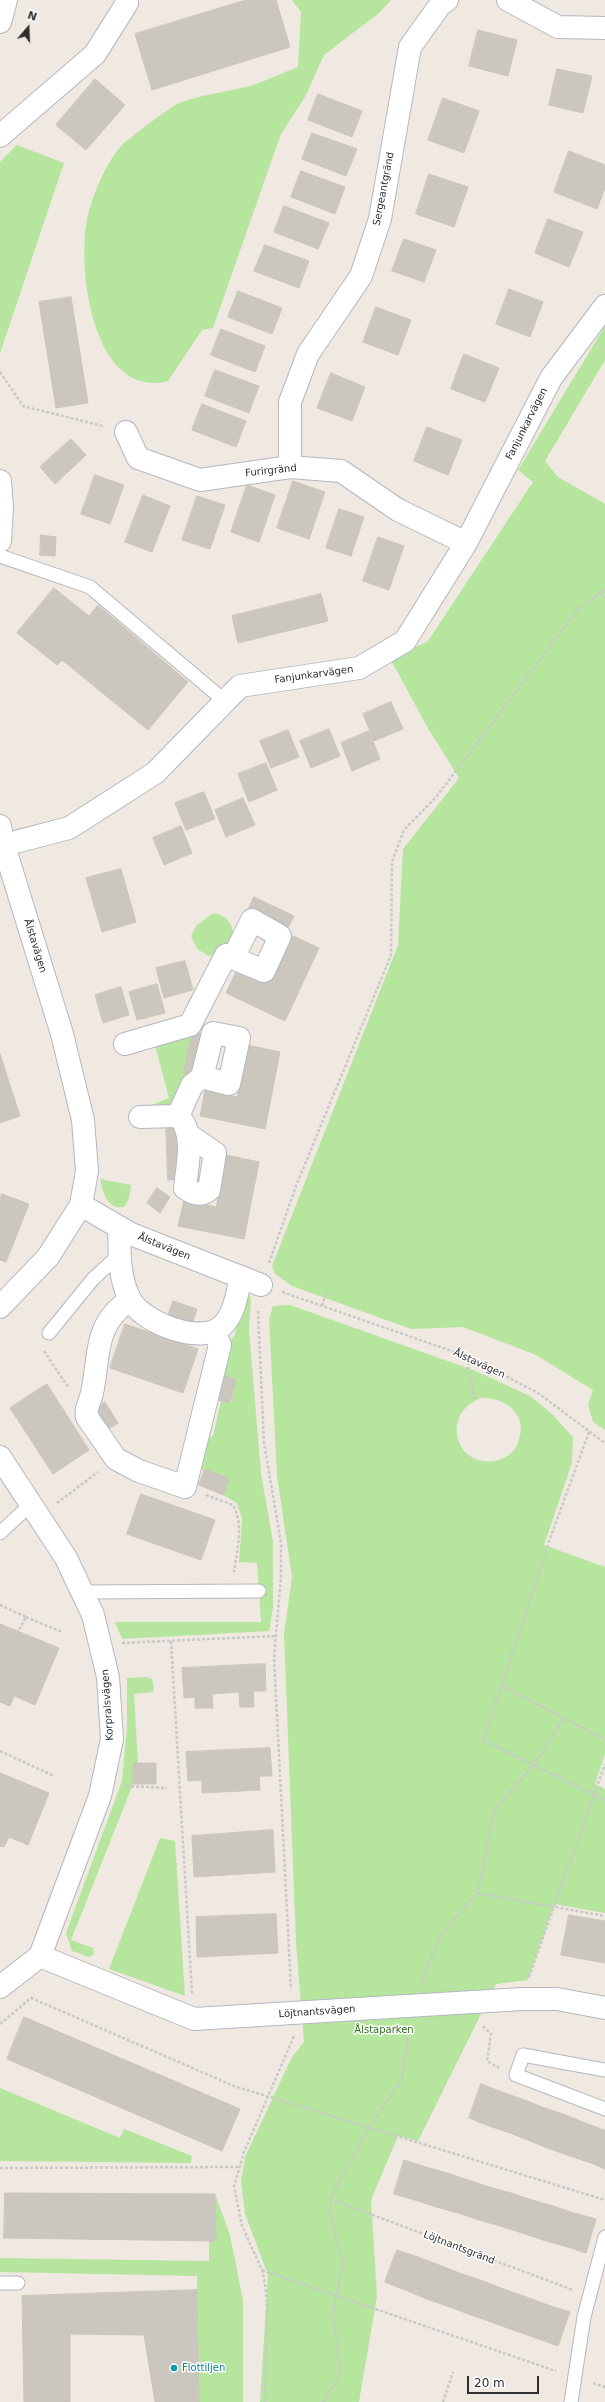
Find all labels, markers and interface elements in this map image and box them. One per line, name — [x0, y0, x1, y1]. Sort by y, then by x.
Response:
north arrow — [8, 8, 48, 48]
text: N — [26, 9, 39, 24]
street label: Sergeantgränd — [371, 151, 397, 227]
street label: Fanjunkarvägen — [504, 386, 550, 462]
street label: Furirgränd — [245, 462, 297, 480]
street label: Fanjunkarvägen — [274, 664, 354, 686]
street label: Ålstavägen — [21, 918, 49, 974]
street label: Ålstavägen — [136, 1231, 192, 1263]
street label: Ålstavägen — [451, 1347, 507, 1381]
street label: Korpralsvägen — [100, 1669, 116, 1741]
street label: Löjtnantsvägen — [278, 2003, 356, 2021]
park label: Ålstaparken — [354, 2024, 414, 2036]
street label: Löjtnantsgränd — [422, 2229, 496, 2267]
place label: Flottiljen — [182, 2362, 225, 2374]
marker: Flottiljen — [169, 2363, 179, 2373]
scale bar — [469, 2368, 541, 2394]
text: 20 m — [474, 2376, 505, 2390]

